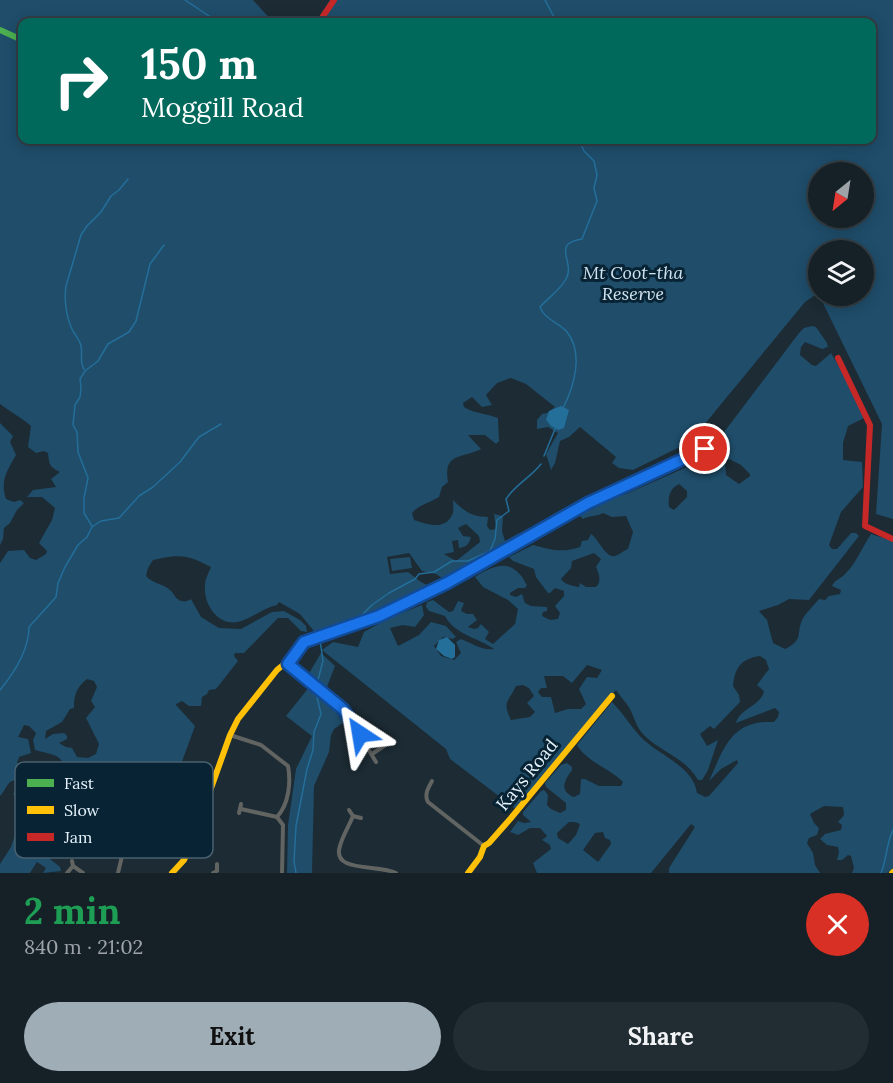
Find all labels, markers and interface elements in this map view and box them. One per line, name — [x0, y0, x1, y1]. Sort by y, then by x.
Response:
text: 150 m — [141, 37, 257, 91]
icon: right — [42, 42, 120, 120]
text: Moggill Road — [141, 90, 304, 124]
north arrow — [808, 162, 874, 228]
map controls — [808, 162, 874, 306]
button: layers — [808, 240, 874, 306]
park label: Mt Coot-tha Reserve — [583, 261, 683, 305]
pin — [679, 423, 730, 474]
icon: arrive — [688, 432, 721, 465]
position arrow — [328, 702, 392, 766]
street label: Kays Road — [491, 734, 563, 815]
legend — [15, 762, 213, 858]
text: Fast — [64, 773, 95, 793]
text: Slow — [64, 800, 100, 820]
text: Jam — [63, 827, 92, 847]
text: 2 min — [24, 888, 121, 934]
button: close — [806, 893, 869, 956]
text: 840 m · 21:02 — [24, 934, 143, 959]
button: Exit — [24, 1002, 441, 1071]
button: Share — [453, 1002, 869, 1071]

